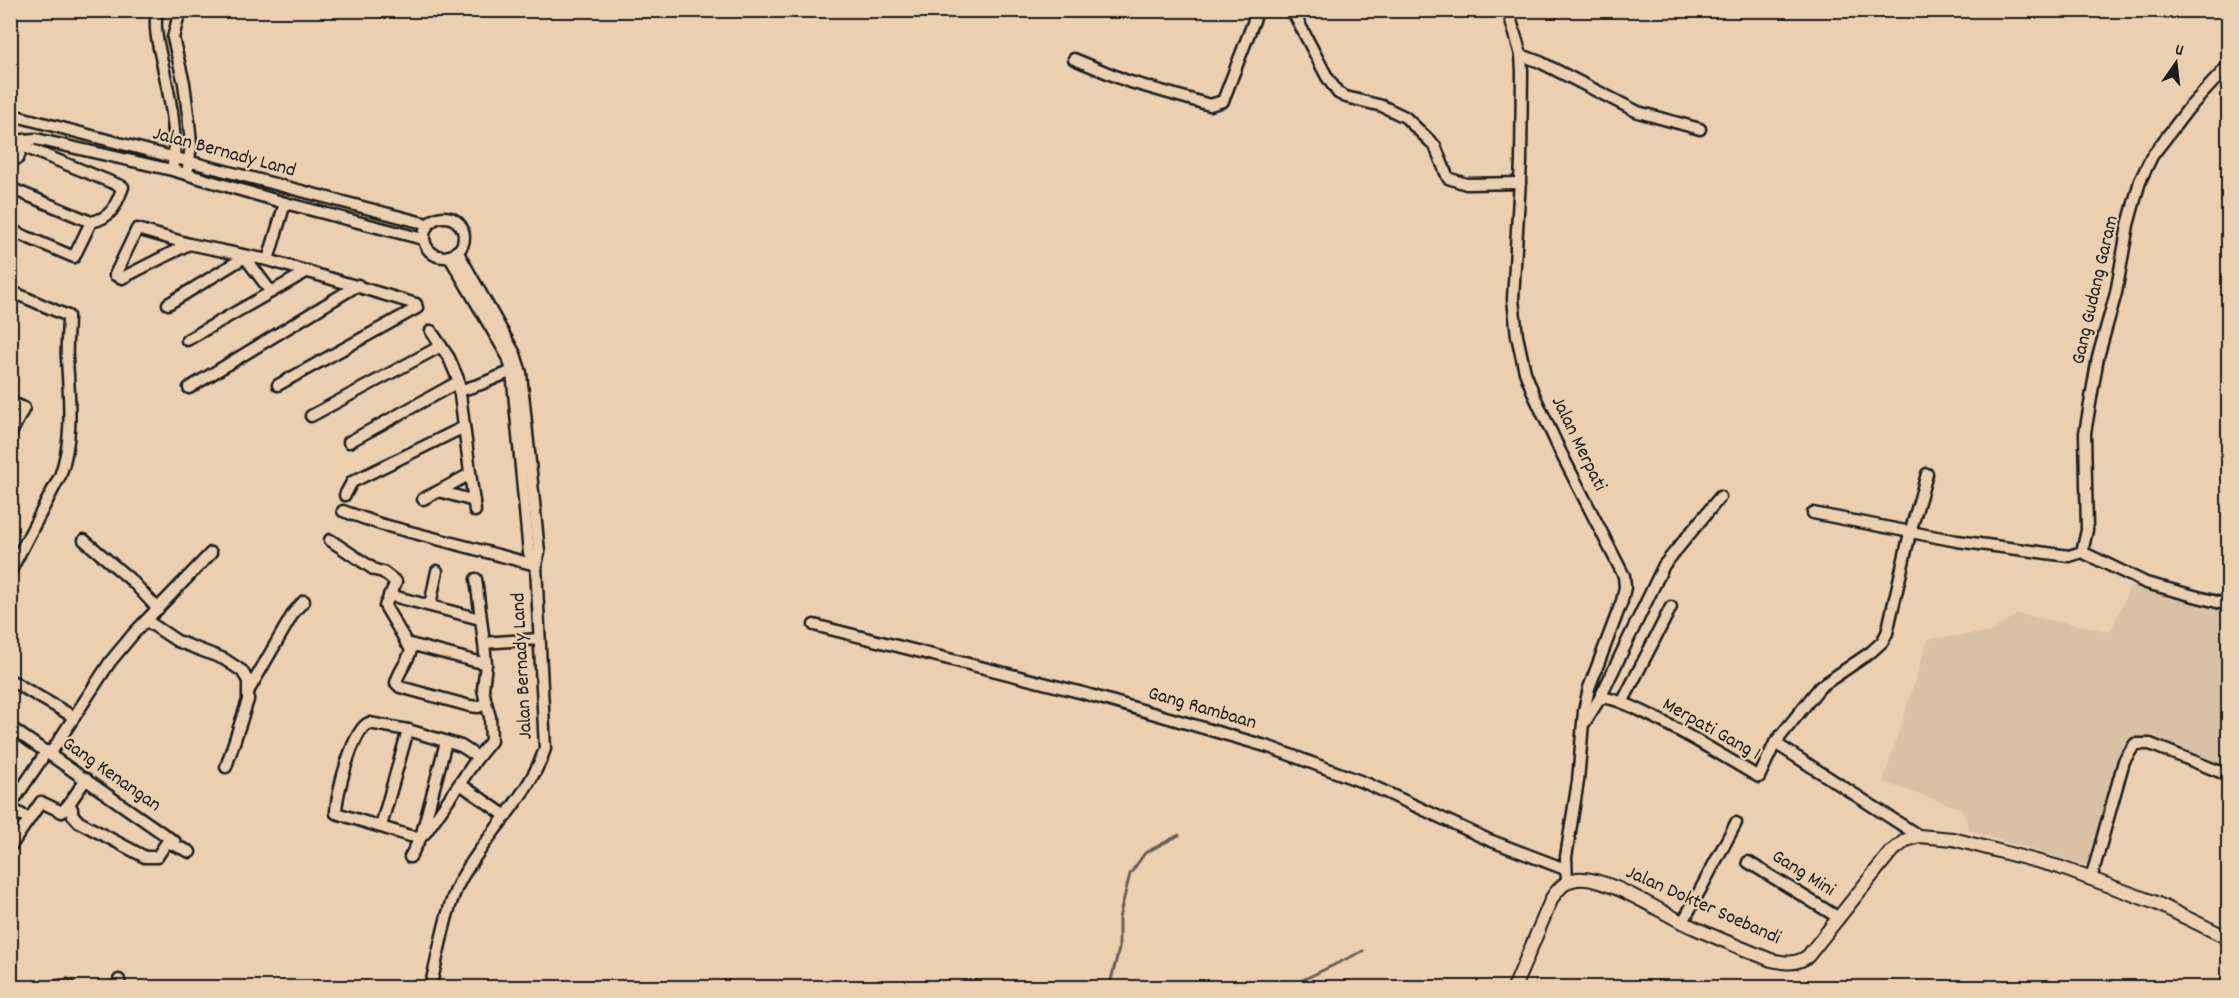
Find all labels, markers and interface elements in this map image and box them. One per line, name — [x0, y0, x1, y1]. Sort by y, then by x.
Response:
north arrow — [2146, 33, 2206, 93]
text: U — [2172, 39, 2186, 63]
street label: Jalan Bernady Land — [149, 120, 299, 186]
street label: Gang Gudang Garam — [2065, 213, 2127, 367]
street label: Jalan Merpati — [1543, 392, 1613, 496]
street label: Jalan Bernady Land — [505, 592, 541, 740]
street label: Gang Rambaan — [1145, 680, 1259, 738]
street label: Merpati Gang 1 — [1657, 691, 1765, 769]
street label: Gang Kenangan — [56, 730, 166, 820]
street label: Gang Mini — [1766, 843, 1841, 905]
street label: Jalan Dokter Soebandi — [1621, 859, 1785, 953]

